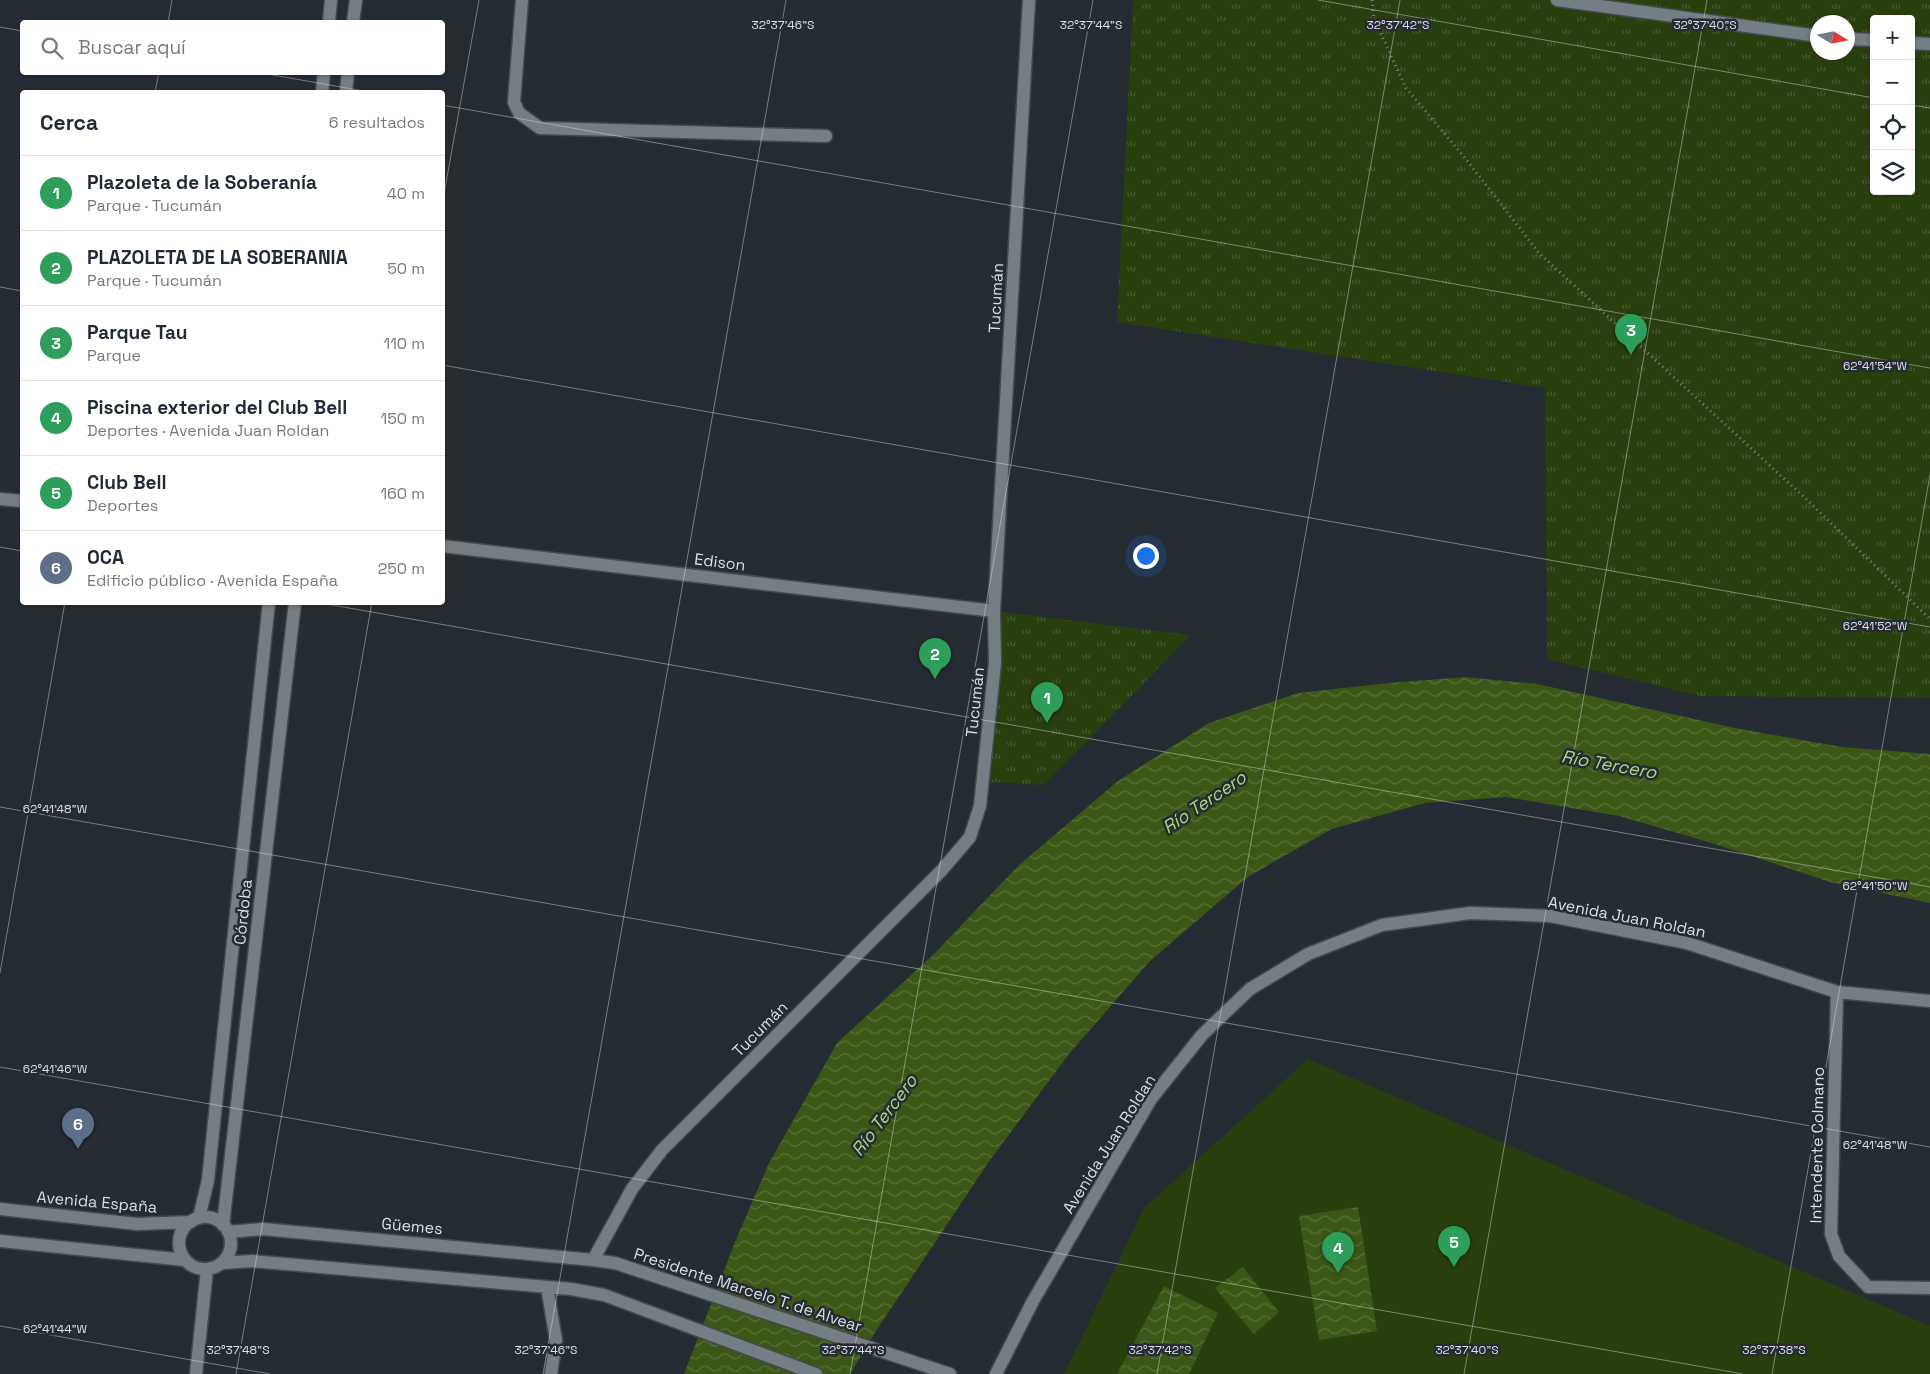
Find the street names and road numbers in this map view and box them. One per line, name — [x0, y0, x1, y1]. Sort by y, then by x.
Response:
street label: Tucumán — [984, 262, 1008, 334]
street label: Edison — [693, 548, 747, 576]
street label: Tucumán — [961, 666, 989, 738]
street label: Córdoba — [229, 878, 257, 946]
street label: Avenida Juan Roldan — [1546, 891, 1708, 943]
street label: Tucumán — [728, 997, 792, 1061]
street label: Intendente Colmano — [1805, 1067, 1829, 1223]
street label: Avenida Juan Roldan — [1058, 1071, 1160, 1217]
street label: Avenida España — [36, 1186, 158, 1218]
street label: Güemes — [380, 1213, 444, 1239]
street label: Presidente Marcelo T. de Alvear — [631, 1243, 865, 1337]

